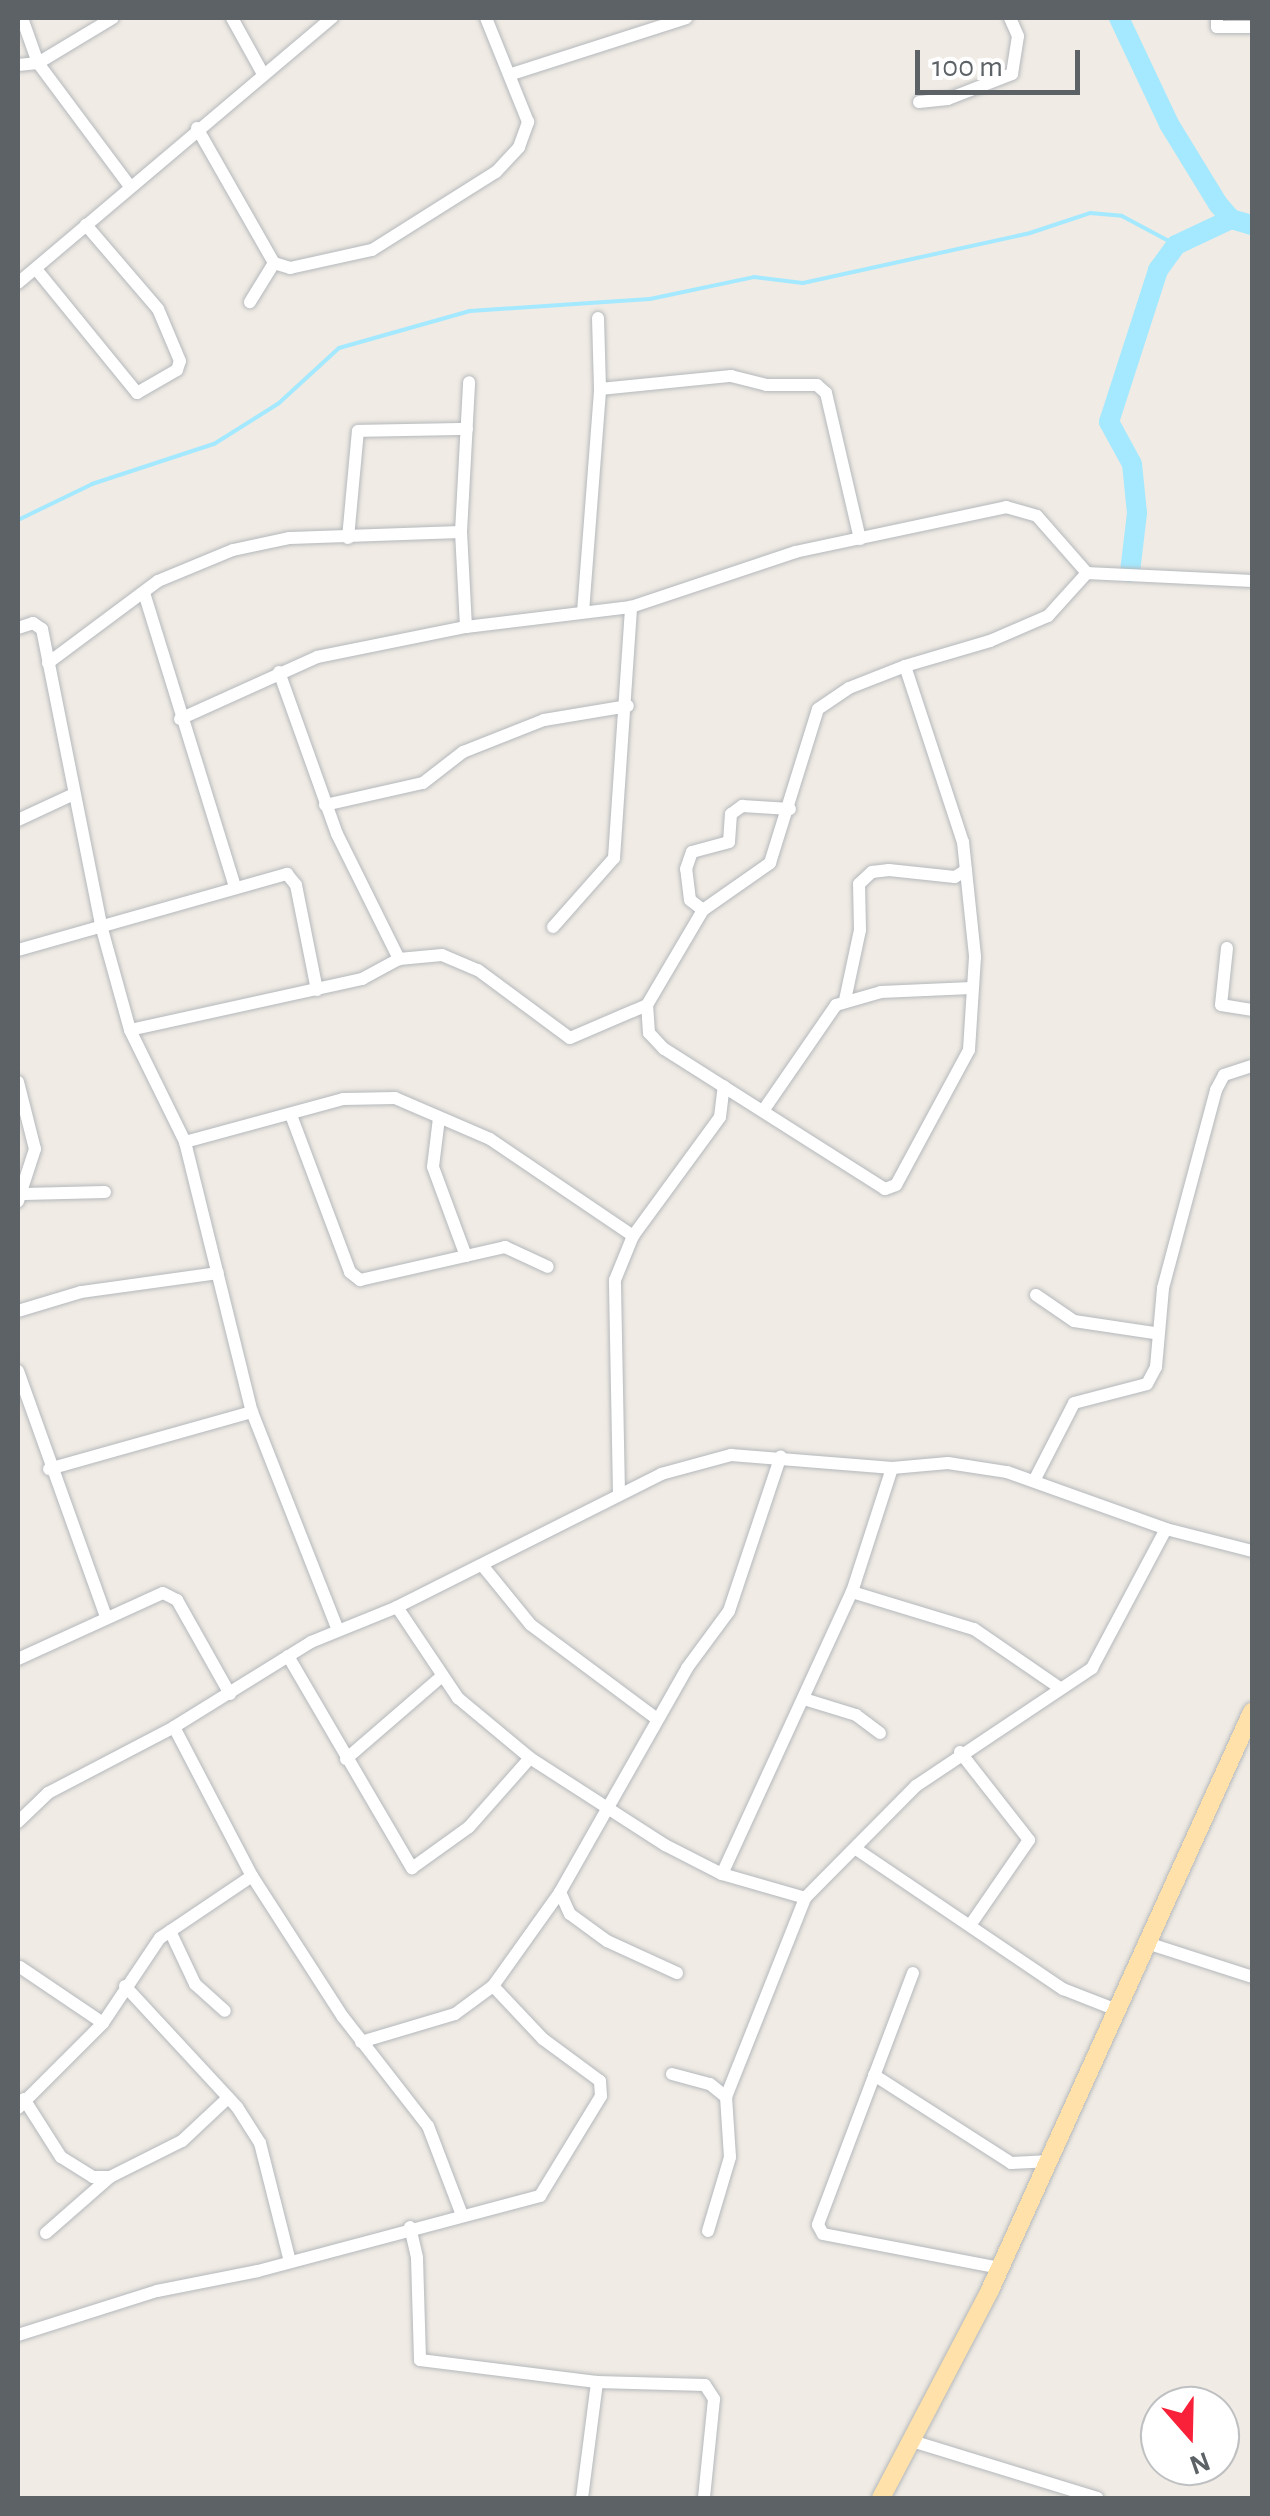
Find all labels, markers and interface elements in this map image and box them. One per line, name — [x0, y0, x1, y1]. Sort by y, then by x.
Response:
scale bar — [920, 30, 1085, 92]
text: 100 m — [932, 52, 1003, 82]
north arrow — [1140, 2386, 1240, 2486]
text: N — [1186, 2446, 1214, 2479]

